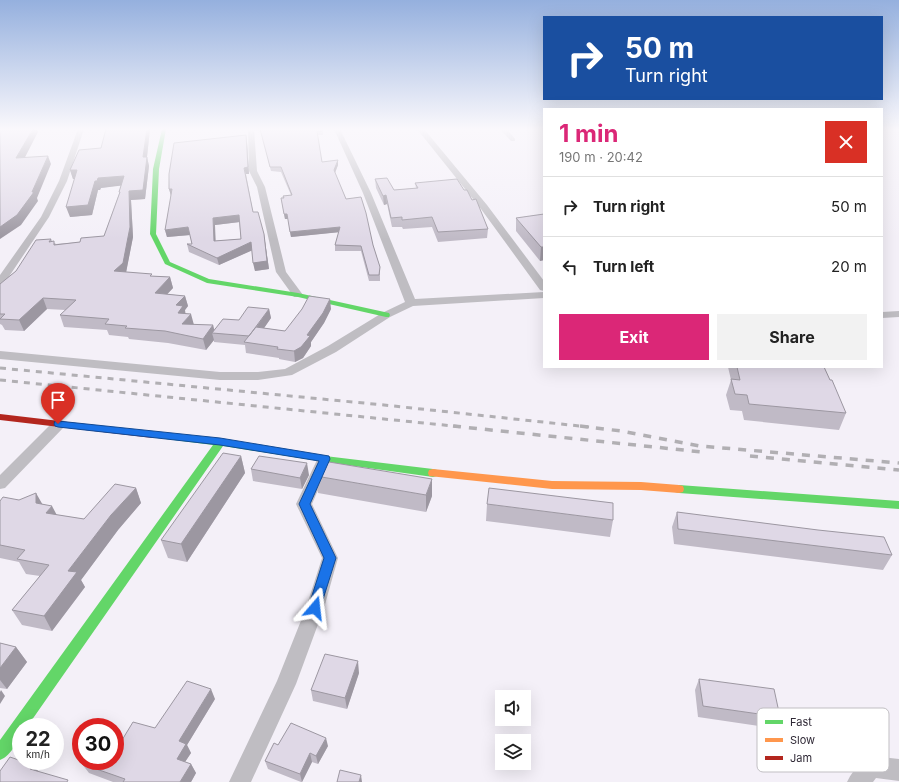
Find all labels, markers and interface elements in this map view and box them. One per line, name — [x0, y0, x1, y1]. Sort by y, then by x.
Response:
text: 50 m — [625, 31, 694, 65]
icon: right — [559, 32, 611, 84]
text: Turn right — [625, 65, 708, 86]
text: 1 min — [559, 119, 618, 148]
button: close — [825, 121, 867, 163]
text: 190 m · 20:42 — [559, 149, 643, 165]
icon: right — [559, 196, 581, 218]
text: Turn right — [593, 197, 665, 216]
text: 50 m — [831, 197, 867, 216]
icon: left — [559, 256, 581, 278]
text: Turn left — [593, 257, 654, 276]
text: 20 m — [831, 257, 867, 276]
button: Exit — [559, 314, 709, 360]
button: Share — [717, 314, 867, 360]
pin — [41, 383, 75, 424]
icon: arrive — [47, 389, 69, 411]
position arrow — [294, 587, 336, 629]
map controls — [495, 690, 531, 770]
button: sound — [495, 690, 531, 726]
legend — [757, 708, 889, 772]
text: Fast — [790, 715, 812, 729]
speed limit sign: 30 — [72, 718, 124, 770]
text: 22 — [25, 727, 51, 751]
text: Slow — [790, 733, 815, 747]
button: layers — [495, 734, 531, 770]
text: km/h — [26, 748, 50, 760]
text: Jam — [790, 751, 812, 765]

